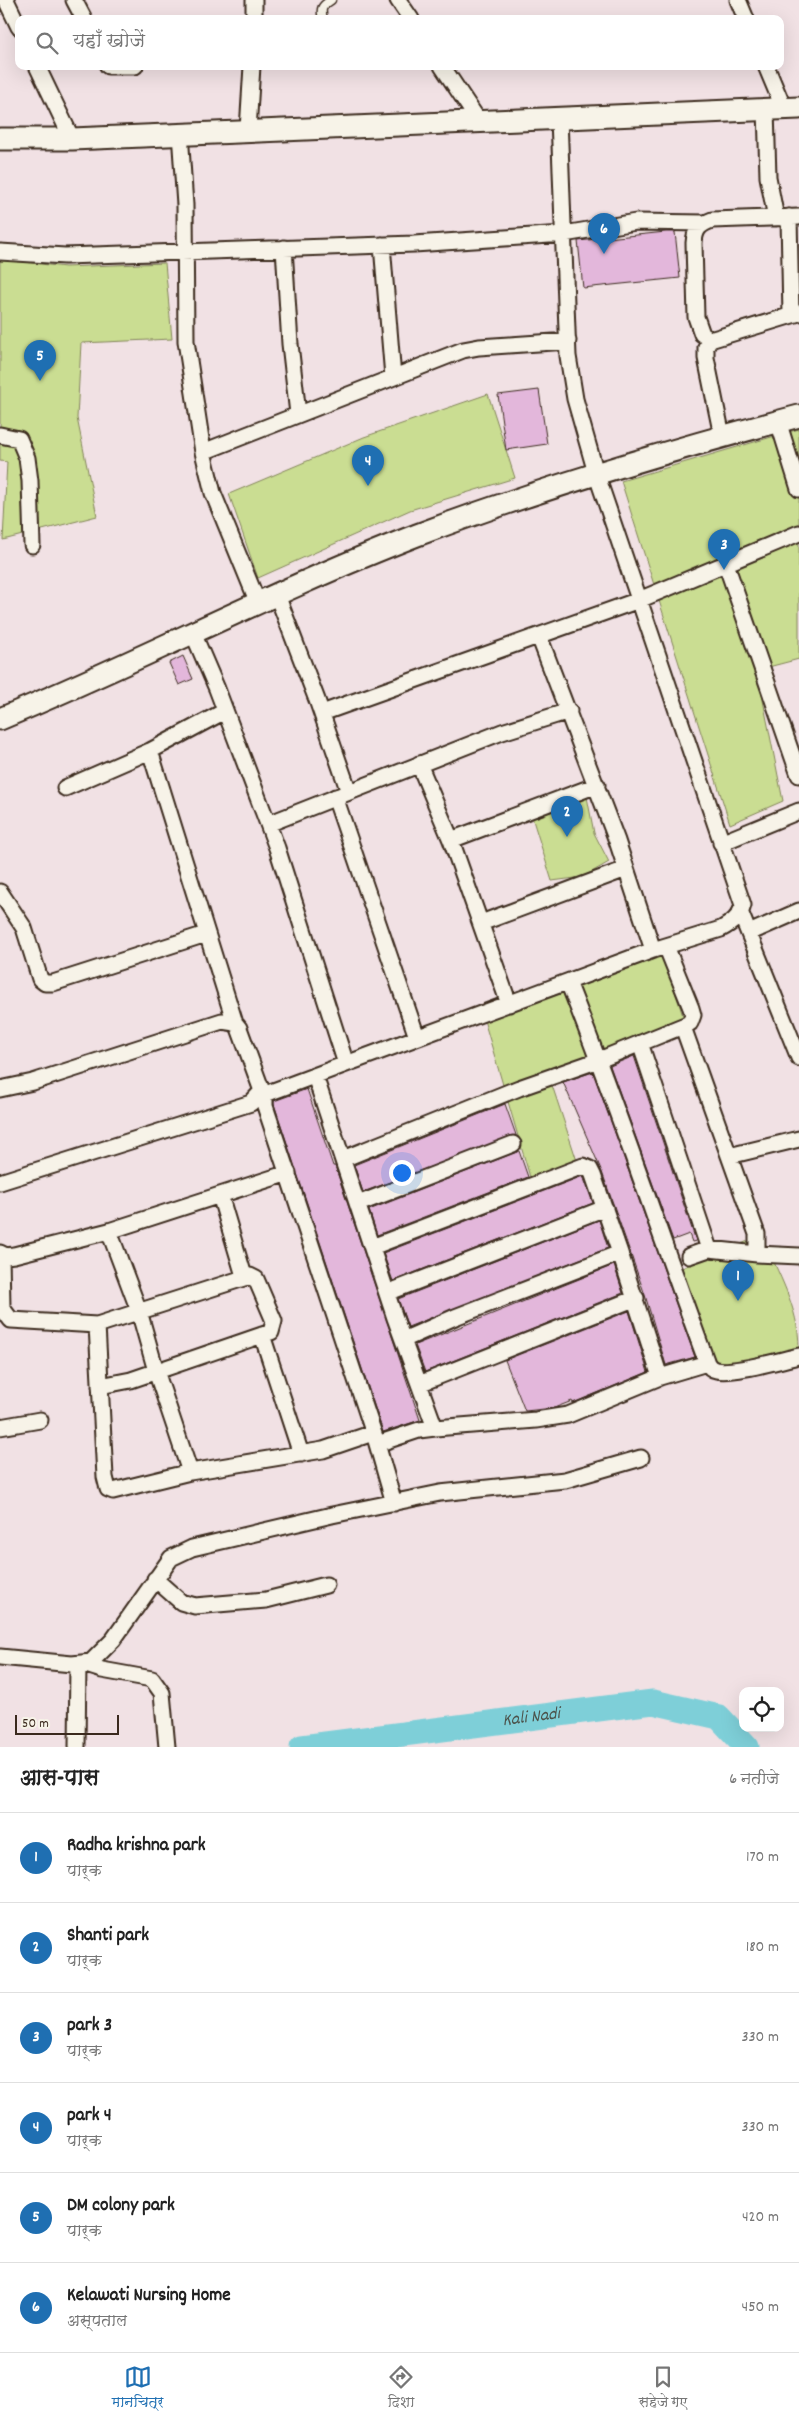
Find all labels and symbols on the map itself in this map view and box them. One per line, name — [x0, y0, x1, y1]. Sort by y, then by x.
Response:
pin: 6 — [588, 213, 620, 254]
pin: 5 — [24, 340, 56, 381]
pin: 4 — [352, 445, 384, 486]
pin: 3 — [708, 529, 740, 570]
pin: 2 — [551, 796, 583, 837]
your location — [389, 1160, 415, 1186]
pin: 1 — [722, 1260, 754, 1301]
water label: Kali Nadi — [501, 1701, 564, 1734]
scale bar — [15, 1712, 119, 1735]

